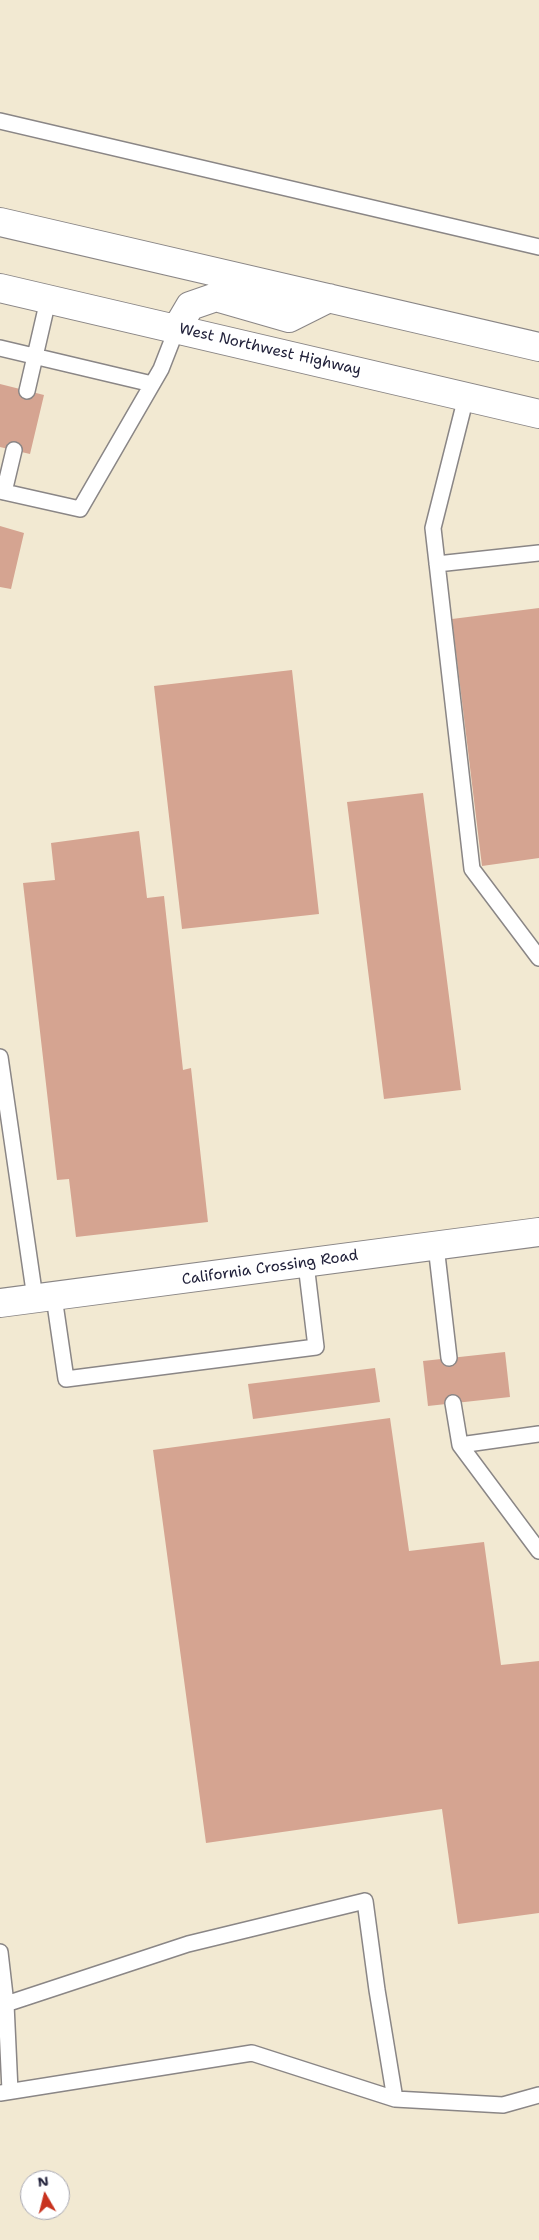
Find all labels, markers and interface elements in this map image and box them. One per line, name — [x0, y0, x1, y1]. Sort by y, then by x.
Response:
street label: West Northwest Highway — [177, 320, 363, 380]
street label: California Crossing Road — [181, 1247, 359, 1289]
north arrow — [20, 2170, 70, 2220]
text: N — [36, 2171, 50, 2191]

